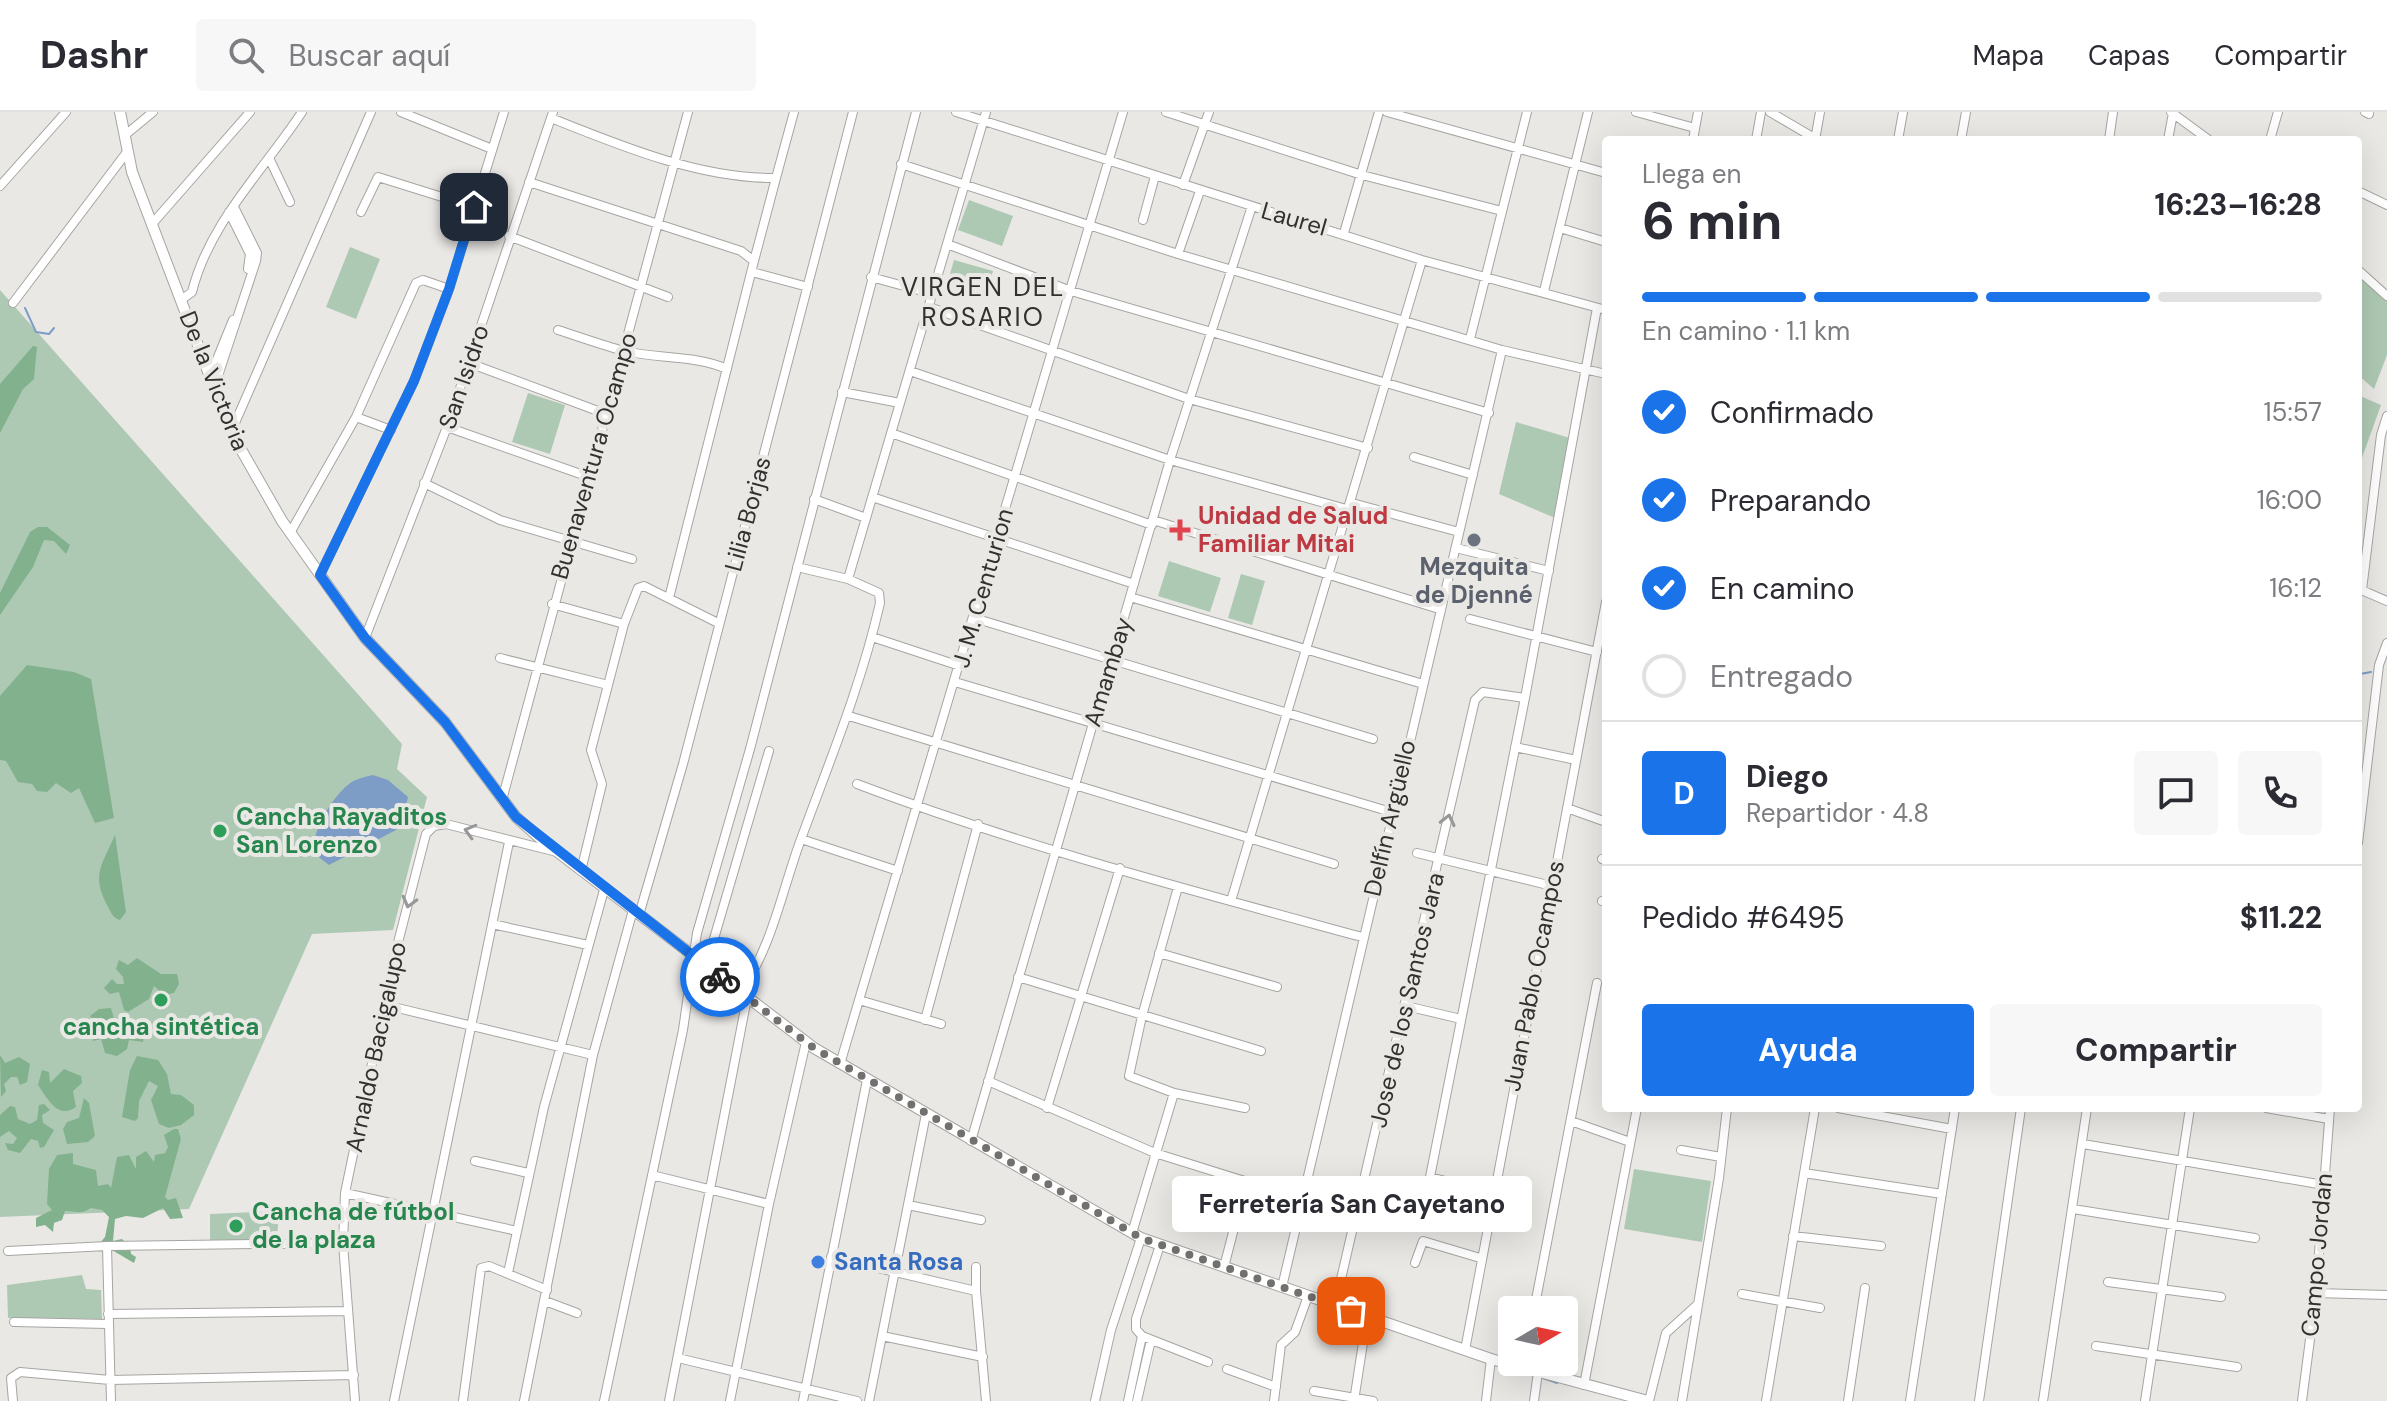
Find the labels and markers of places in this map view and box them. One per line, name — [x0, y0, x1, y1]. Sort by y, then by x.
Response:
pin — [440, 173, 508, 241]
place label: Unidad de Salud Familiar Mitai — [1198, 500, 1388, 559]
marker: Unidad de Salud Familiar Mitai — [1169, 519, 1191, 541]
marker: Mezquita de Djenné — [1465, 531, 1483, 549]
place label: Mezquita de Djenné — [1415, 551, 1533, 610]
place label: Cancha Rayaditos San Lorenzo — [236, 801, 447, 860]
marker: Cancha Rayaditos San Lorenzo — [211, 822, 229, 840]
marker: cancha sintética — [152, 991, 170, 1009]
place label: cancha sintética — [63, 1011, 259, 1042]
callout: Ferretería San Cayetano — [1171, 1175, 1531, 1231]
place label: Cancha de fútbol de la plaza — [252, 1196, 454, 1255]
marker: Cancha de fútbol de la plaza — [227, 1217, 245, 1235]
place label: Santa Rosa — [834, 1246, 963, 1277]
marker: Santa Rosa — [809, 1253, 827, 1271]
pin — [1317, 1277, 1385, 1345]

